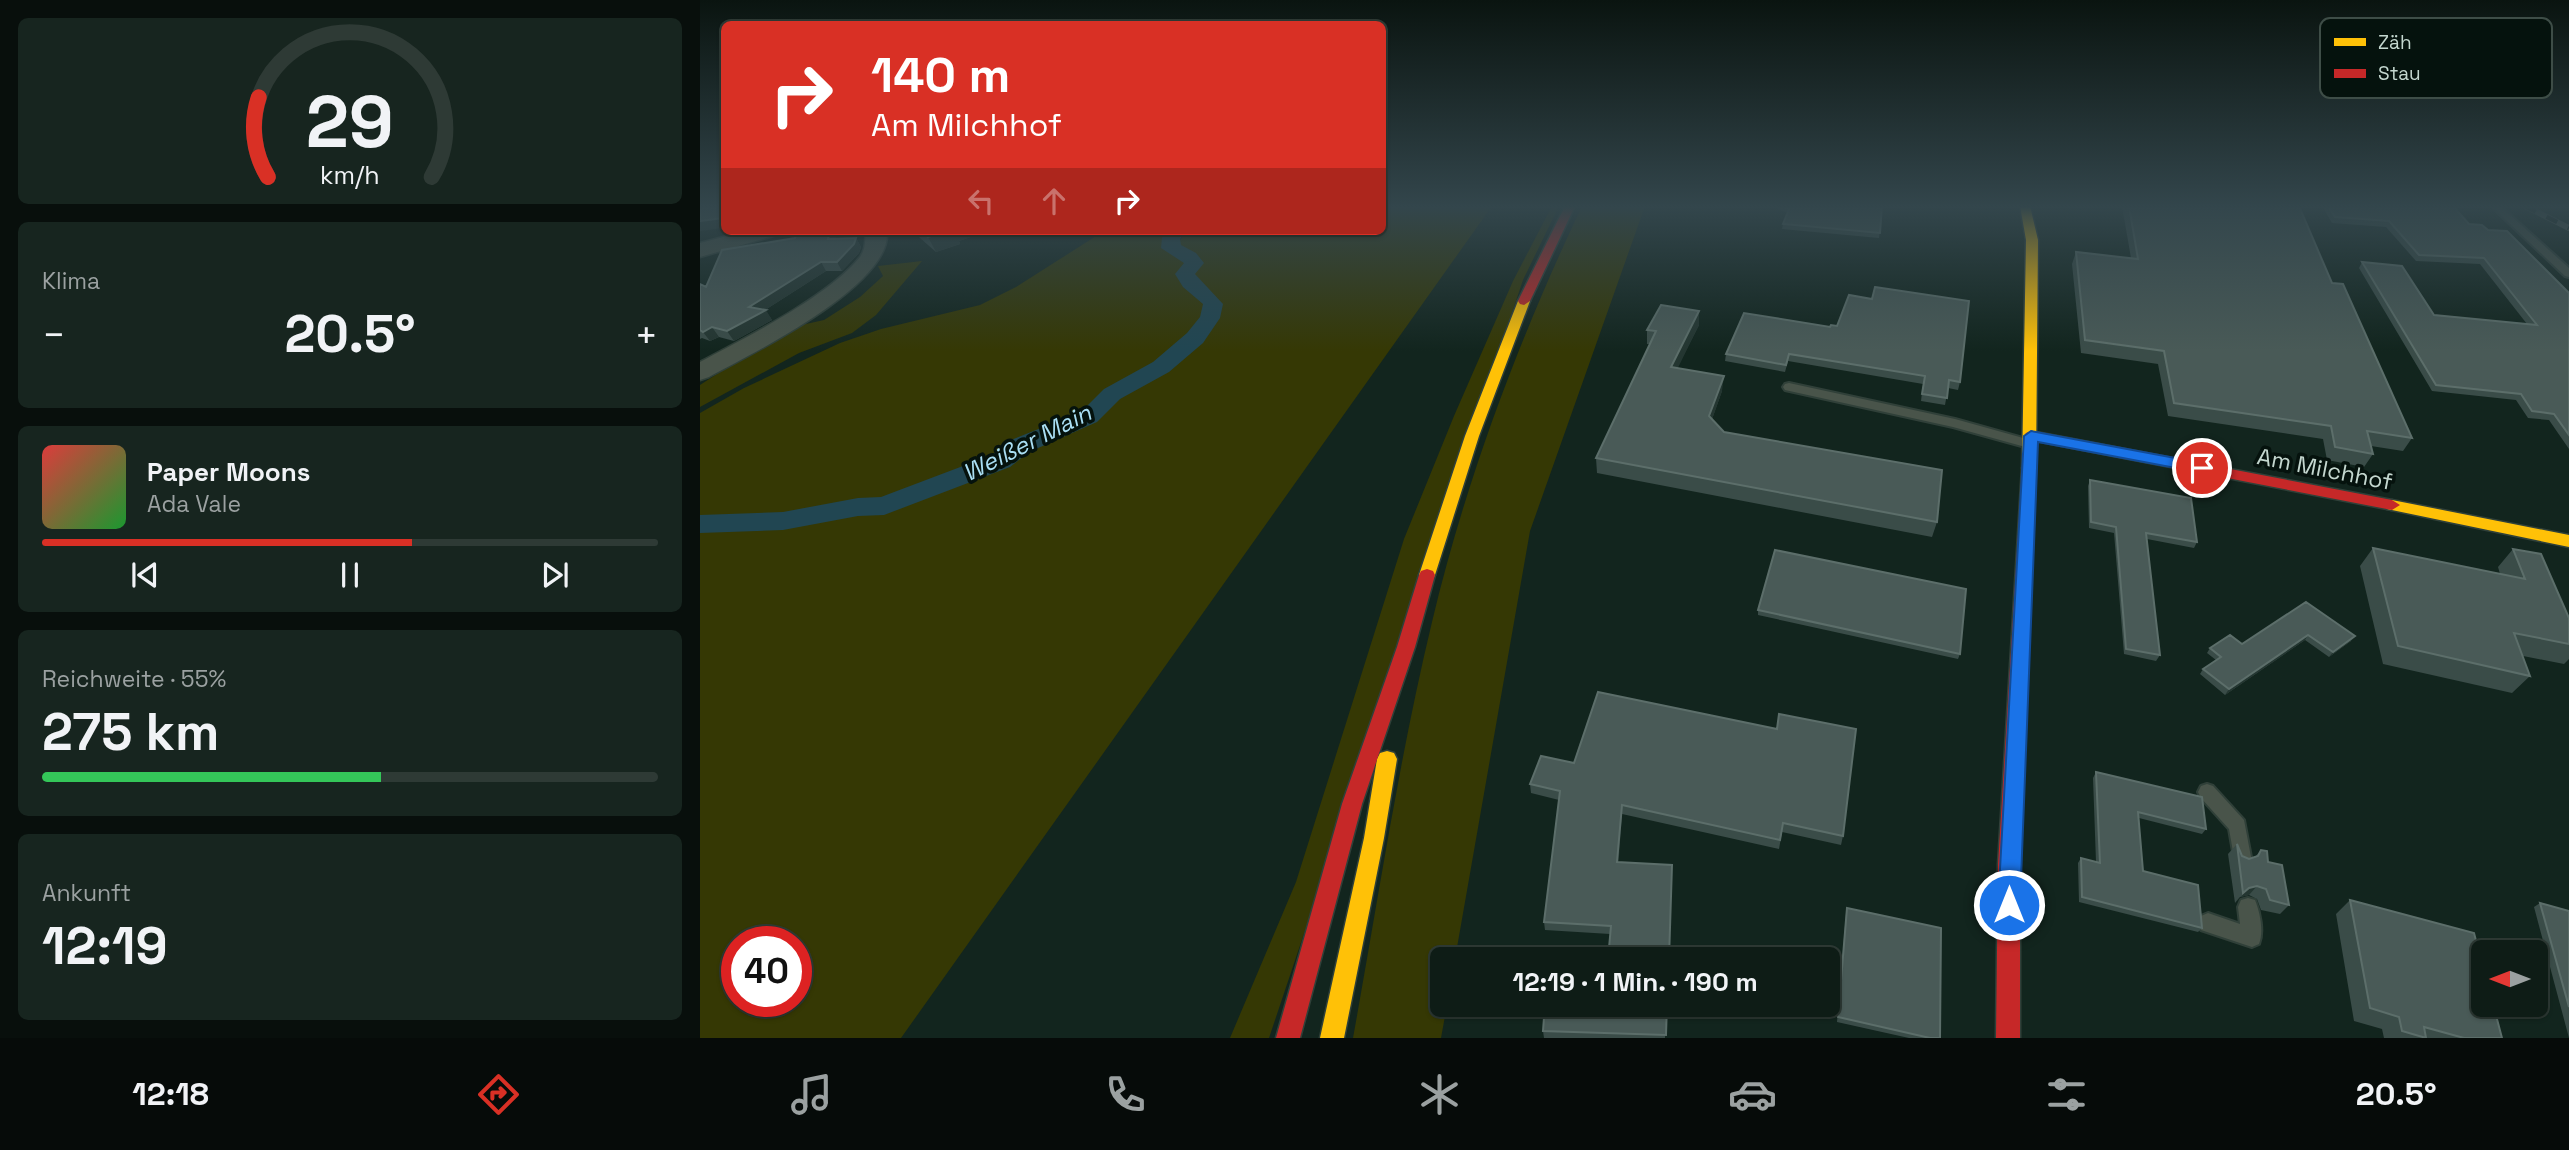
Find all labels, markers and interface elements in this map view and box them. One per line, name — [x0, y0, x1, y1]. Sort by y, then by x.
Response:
legend — [2320, 18, 2552, 98]
text: Zäh — [2378, 30, 2412, 55]
text: 140 m — [871, 44, 1010, 106]
icon: right — [756, 49, 847, 140]
text: Stau — [2378, 61, 2421, 86]
text: 29 — [306, 75, 394, 168]
text: Am Milchhof — [871, 105, 1062, 145]
text: km/h — [320, 159, 380, 191]
icon: left — [962, 182, 1000, 220]
icon: ahead — [1035, 182, 1073, 220]
icon: right — [1108, 182, 1146, 220]
text: Klima — [42, 266, 100, 296]
text: 20.5° — [284, 301, 416, 367]
text: − — [42, 311, 66, 359]
text: + — [634, 311, 658, 359]
water label: Weißer Main — [957, 396, 1098, 488]
pin — [2172, 438, 2232, 498]
street label: Am Milchhof — [2255, 441, 2395, 497]
icon: arrive — [2183, 449, 2221, 487]
text: Paper Moons — [147, 455, 310, 489]
text: Ada Vale — [147, 489, 241, 519]
icon: previous — [126, 556, 164, 594]
icon: pause — [331, 556, 369, 594]
icon: next — [536, 556, 574, 594]
text: Reichweite · 55% — [42, 664, 226, 694]
text: 275 km — [42, 699, 219, 765]
position arrow — [1972, 868, 2046, 942]
text: Ankunft — [42, 878, 131, 908]
text: 12:19 — [42, 913, 168, 979]
speed limit sign: 40 — [721, 926, 812, 1017]
north arrow — [2471, 940, 2548, 1017]
map controls — [2471, 940, 2548, 1017]
text: 12:19 · 1 Min. · 190 m — [1512, 965, 1758, 999]
icon: directions — [474, 1070, 523, 1119]
icon: music — [787, 1070, 836, 1119]
icon: phone — [1101, 1070, 1150, 1119]
icon: climate — [1415, 1070, 1464, 1119]
icon: car — [1728, 1070, 1777, 1119]
icon: filters — [2042, 1070, 2091, 1119]
text: 12:18 — [132, 1074, 209, 1114]
text: 20.5° — [2356, 1074, 2437, 1114]

